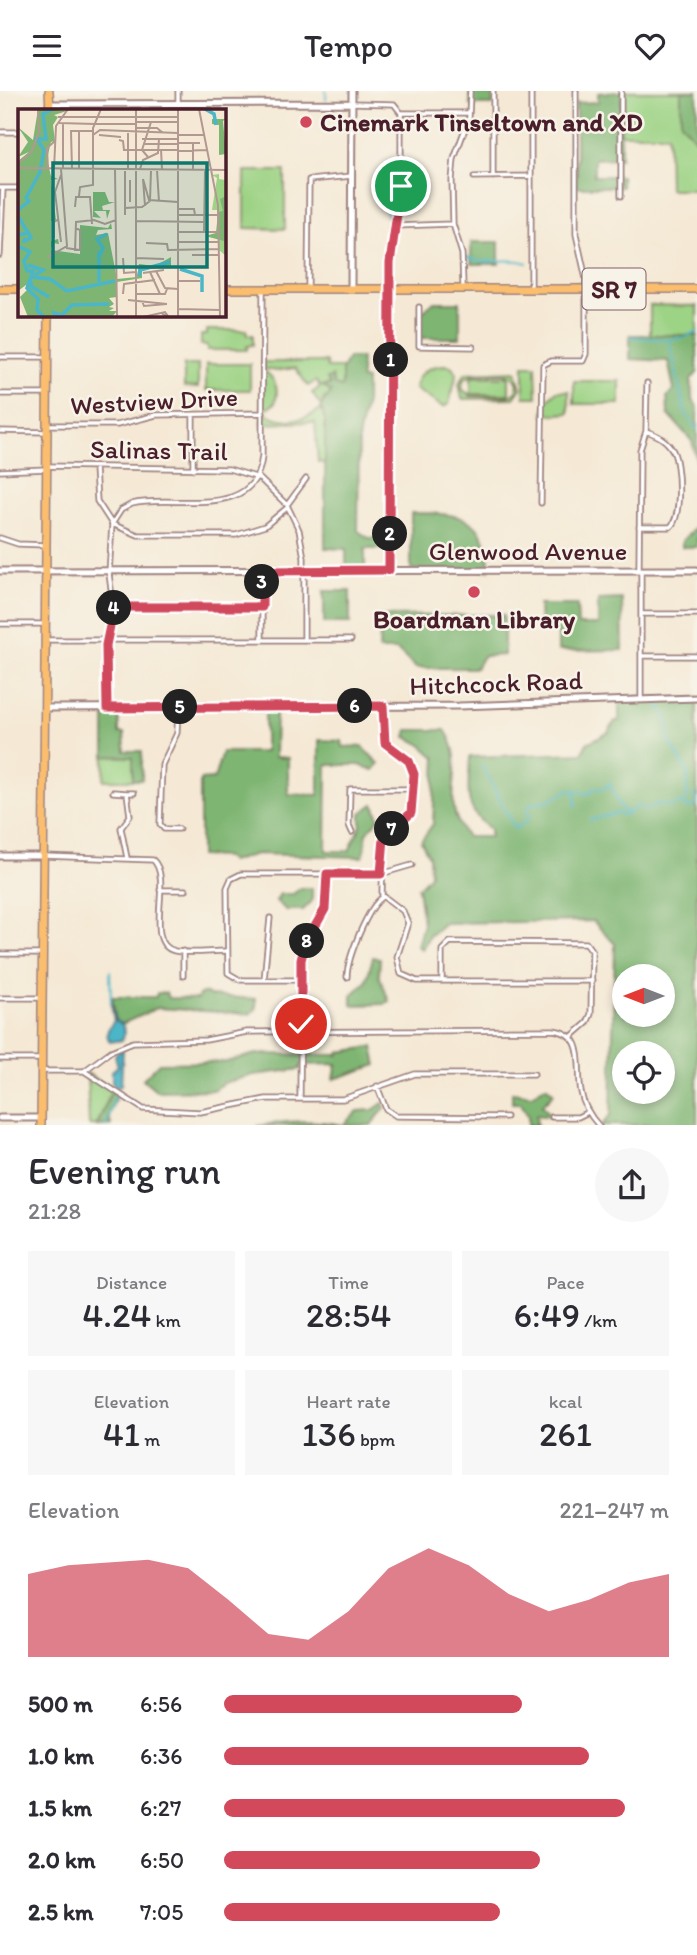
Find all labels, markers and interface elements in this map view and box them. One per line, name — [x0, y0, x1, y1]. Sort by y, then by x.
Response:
icon: menu — [28, 27, 66, 65]
text: Tempo — [304, 27, 393, 65]
icon: heart — [631, 27, 669, 65]
place label: Cinemark Tinseltown and XD — [320, 106, 643, 138]
inset map — [18, 109, 226, 317]
marker: Cinemark Tinseltown and XD — [298, 114, 314, 130]
pin — [371, 156, 431, 216]
icon: arrive — [382, 167, 420, 205]
road number: SR 7 — [582, 269, 646, 309]
pin: 1 — [374, 343, 408, 377]
text: 1 — [386, 348, 395, 371]
street label: Westview Drive — [69, 381, 239, 421]
street label: Salinas Trail — [90, 433, 228, 467]
pin: 2 — [372, 517, 408, 551]
text: 2 — [385, 522, 395, 545]
street label: Glenwood Avenue — [429, 535, 627, 567]
pin: 3 — [244, 565, 280, 599]
text: 3 — [256, 570, 267, 593]
marker: Boardman Library — [466, 584, 482, 600]
pin: 4 — [96, 591, 132, 625]
text: 4 — [108, 596, 119, 619]
place label: Boardman Library — [373, 603, 576, 635]
street label: Hitchcock Road — [409, 664, 584, 702]
pin: 5 — [162, 689, 198, 725]
pin: 6 — [338, 689, 372, 723]
text: 6 — [349, 694, 360, 717]
text: 5 — [175, 695, 184, 718]
pin: 7 — [374, 811, 410, 847]
text: 7 — [387, 817, 396, 840]
pin: 8 — [290, 923, 324, 959]
text: 8 — [301, 929, 312, 952]
north arrow — [612, 964, 676, 1027]
map controls — [612, 964, 675, 1104]
pin — [271, 994, 331, 1054]
icon: check — [282, 1005, 320, 1043]
button: locate — [612, 1041, 675, 1104]
text: Evening run — [28, 1148, 221, 1194]
button: share — [595, 1148, 669, 1222]
text: 21:28 — [28, 1197, 81, 1225]
text: Distance — [96, 1271, 167, 1294]
text: Time — [328, 1271, 369, 1294]
text: Pace — [546, 1271, 585, 1294]
text: 4.24 — [82, 1294, 151, 1336]
text: 28:54 — [306, 1294, 391, 1336]
text: 6:49 — [514, 1294, 580, 1336]
text: km — [151, 1309, 181, 1332]
text: /km — [580, 1309, 617, 1332]
text: Elevation — [94, 1390, 169, 1413]
text: Heart rate — [306, 1390, 391, 1413]
text: kcal — [549, 1390, 582, 1413]
text: 41 — [103, 1413, 140, 1455]
text: 136 — [302, 1413, 356, 1455]
text: 261 — [539, 1413, 592, 1455]
text: m — [140, 1428, 160, 1451]
text: bpm — [356, 1428, 395, 1451]
text: Elevation — [28, 1496, 119, 1524]
text: 221–247 m — [559, 1496, 669, 1524]
text: 500 m — [28, 1690, 93, 1718]
text: 6:56 — [140, 1690, 182, 1718]
text: 1.0 km — [28, 1742, 94, 1770]
text: 6:36 — [140, 1742, 183, 1770]
text: 1.5 km — [28, 1794, 92, 1822]
text: 6:27 — [140, 1794, 181, 1822]
text: 2.0 km — [28, 1846, 96, 1874]
text: 6:50 — [140, 1846, 184, 1874]
text: 2.5 km — [28, 1898, 93, 1926]
text: 7:05 — [140, 1898, 183, 1926]

